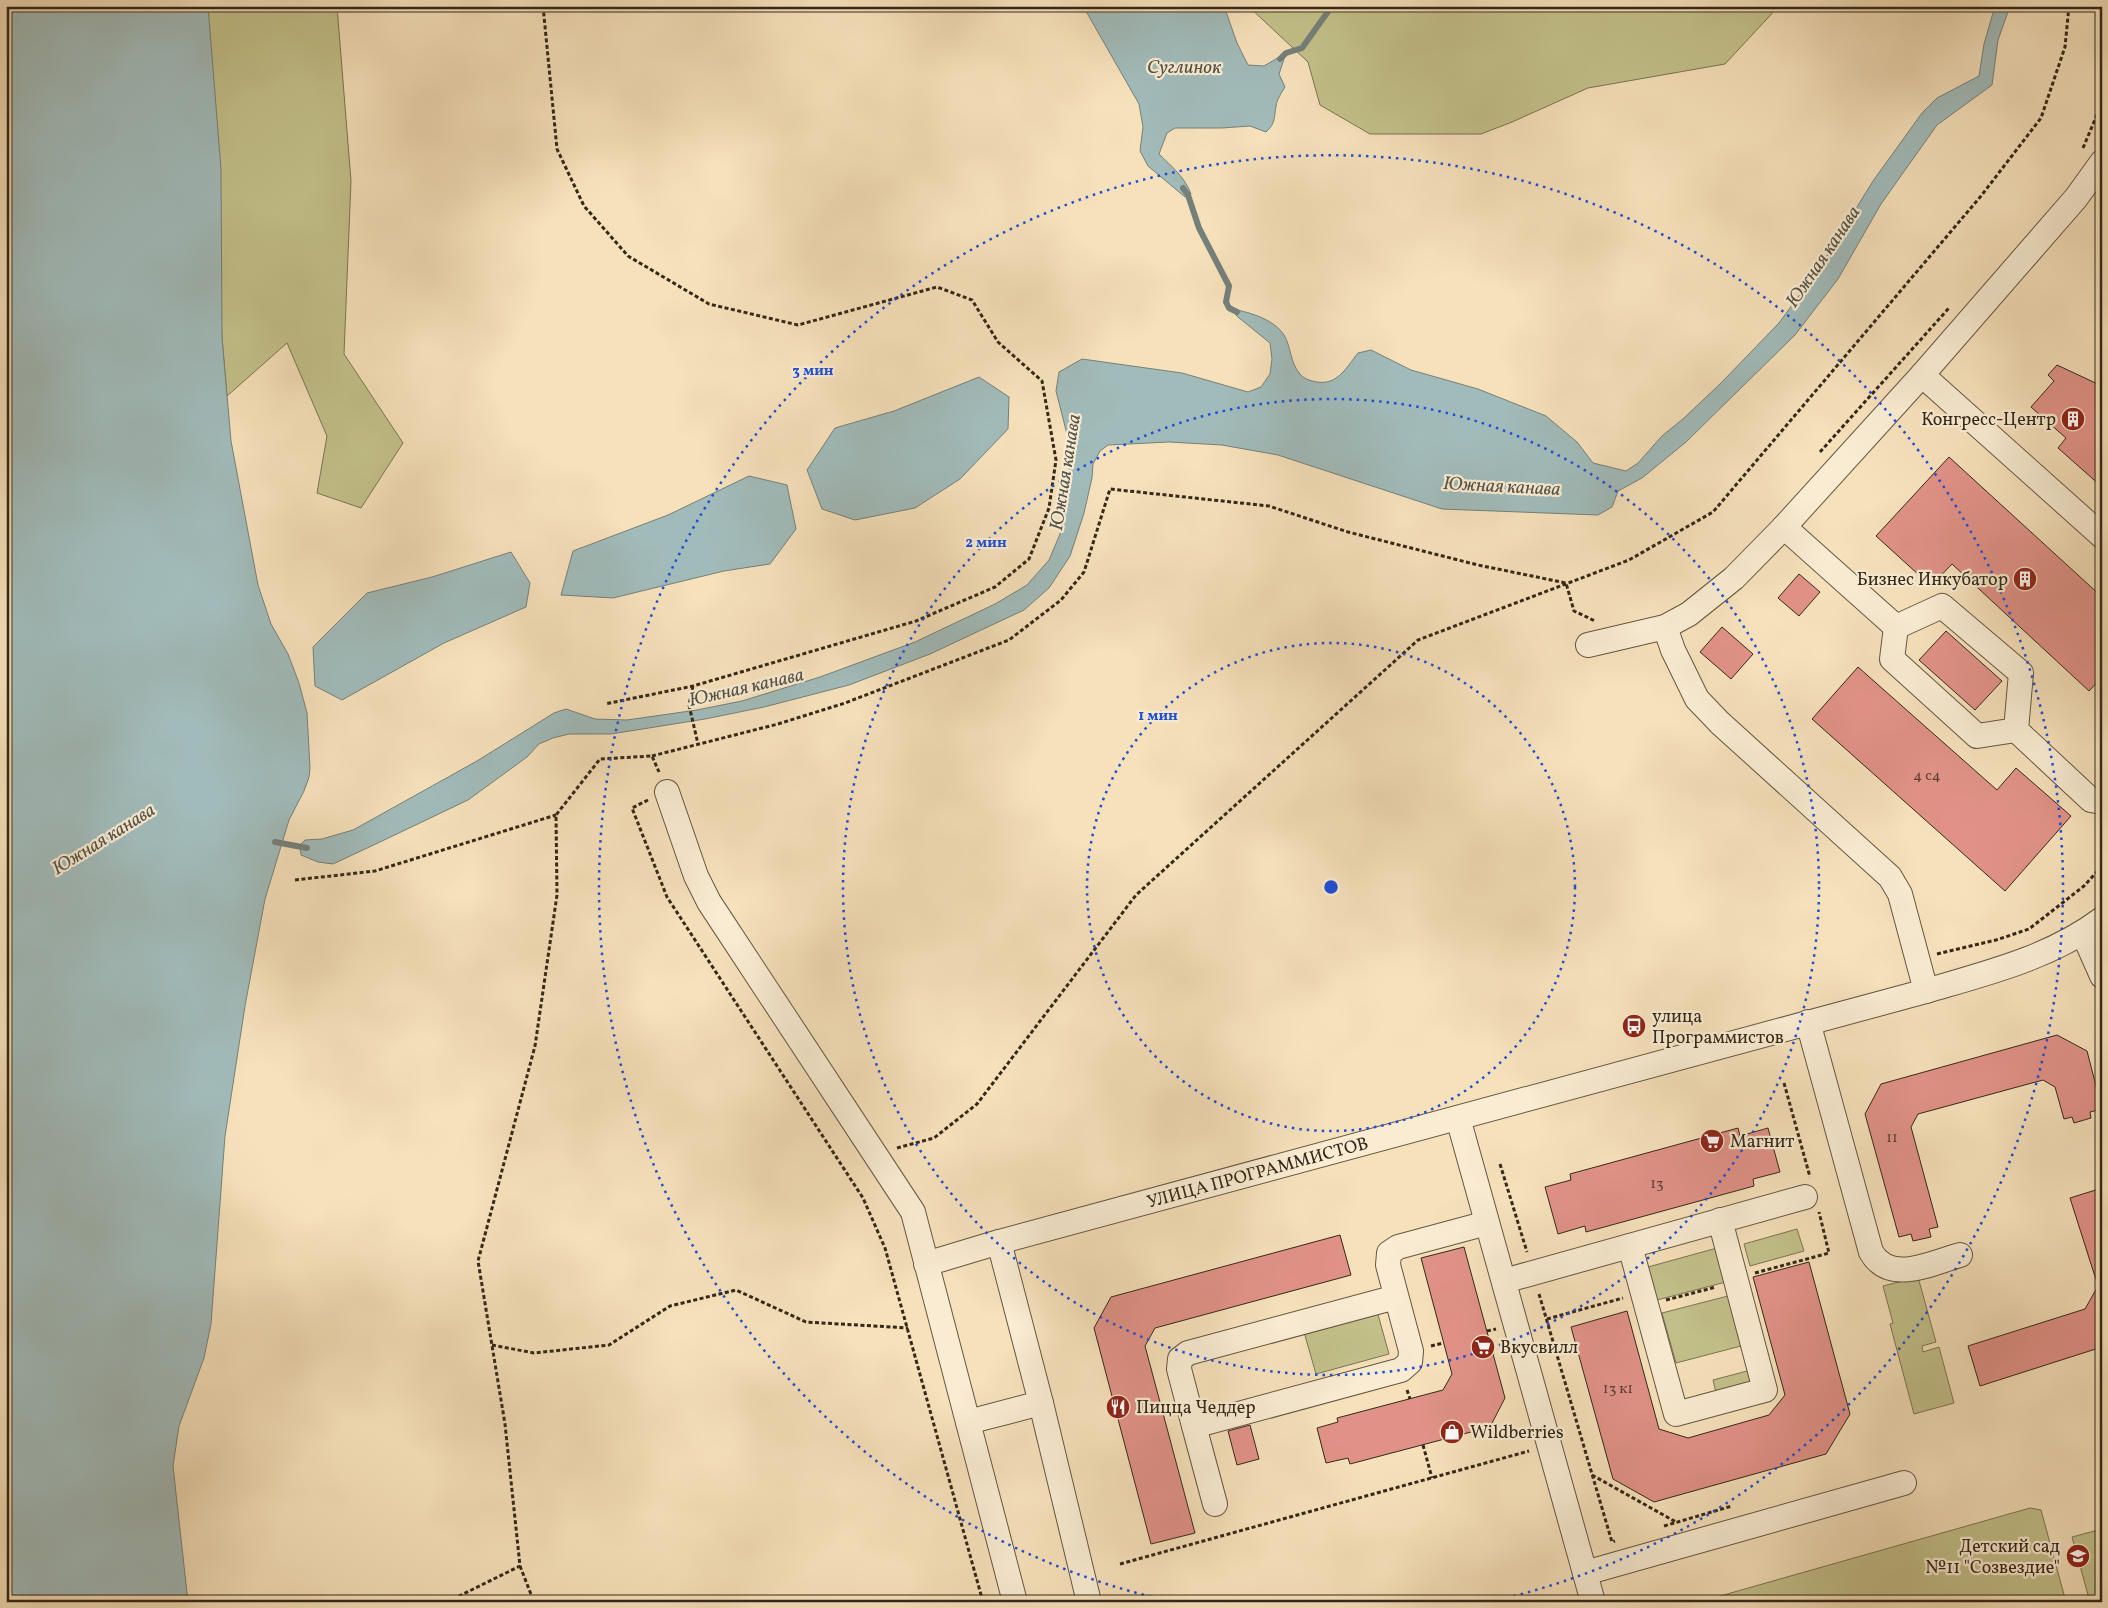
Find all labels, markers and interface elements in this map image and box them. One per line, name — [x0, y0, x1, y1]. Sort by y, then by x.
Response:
water label: Суглинок — [1147, 55, 1222, 81]
water label: Южная канава — [1780, 201, 1867, 313]
text: 3 мин — [792, 361, 834, 382]
building icon: Конгресс-Центр — [2060, 406, 2086, 432]
place label: Конгресс-Центр — [1921, 408, 2056, 433]
water label: Южная канава — [1044, 412, 1088, 532]
water label: Южная канава — [1443, 471, 1561, 503]
text: 2 мин — [965, 533, 1007, 554]
building icon: Бизнес Инкубатор — [2012, 566, 2038, 592]
place label: Бизнес Инкубатор — [1857, 568, 2008, 593]
water label: Южная канава — [686, 662, 806, 714]
text: 1 мин — [1138, 706, 1178, 727]
house number: 4 с4 — [1913, 766, 1941, 787]
water label: Южная канава — [47, 798, 161, 882]
centre of rings — [1322, 878, 1340, 896]
place label: улица Программистов — [1652, 1005, 1784, 1051]
bus stop icon: улица Программистов — [1621, 1013, 1647, 1039]
supermarket icon: Магнит — [1699, 1128, 1725, 1154]
house number: 11 — [1886, 1128, 1898, 1149]
place label: Магнит — [1730, 1130, 1794, 1155]
street label: УЛИЦА ПРОГРАММИСТОВ — [1144, 1132, 1371, 1215]
house number: 13 — [1650, 1174, 1664, 1195]
supermarket icon: Вкусвилл — [1470, 1334, 1496, 1360]
place label: Вкусвилл — [1500, 1336, 1578, 1361]
house number: 13 к1 — [1603, 1379, 1633, 1400]
restaurant icon: Пицца Чеддер — [1105, 1394, 1131, 1420]
place label: Пицца Чеддер — [1136, 1396, 1256, 1421]
shop icon: Wildberries — [1439, 1419, 1465, 1445]
place label: Wildberries — [1470, 1421, 1564, 1446]
place label: Детский сад №11 "Созвездие" — [1925, 1535, 2060, 1581]
school or university icon: Детский сад №11 "Созвездие" — [2065, 1543, 2091, 1569]

